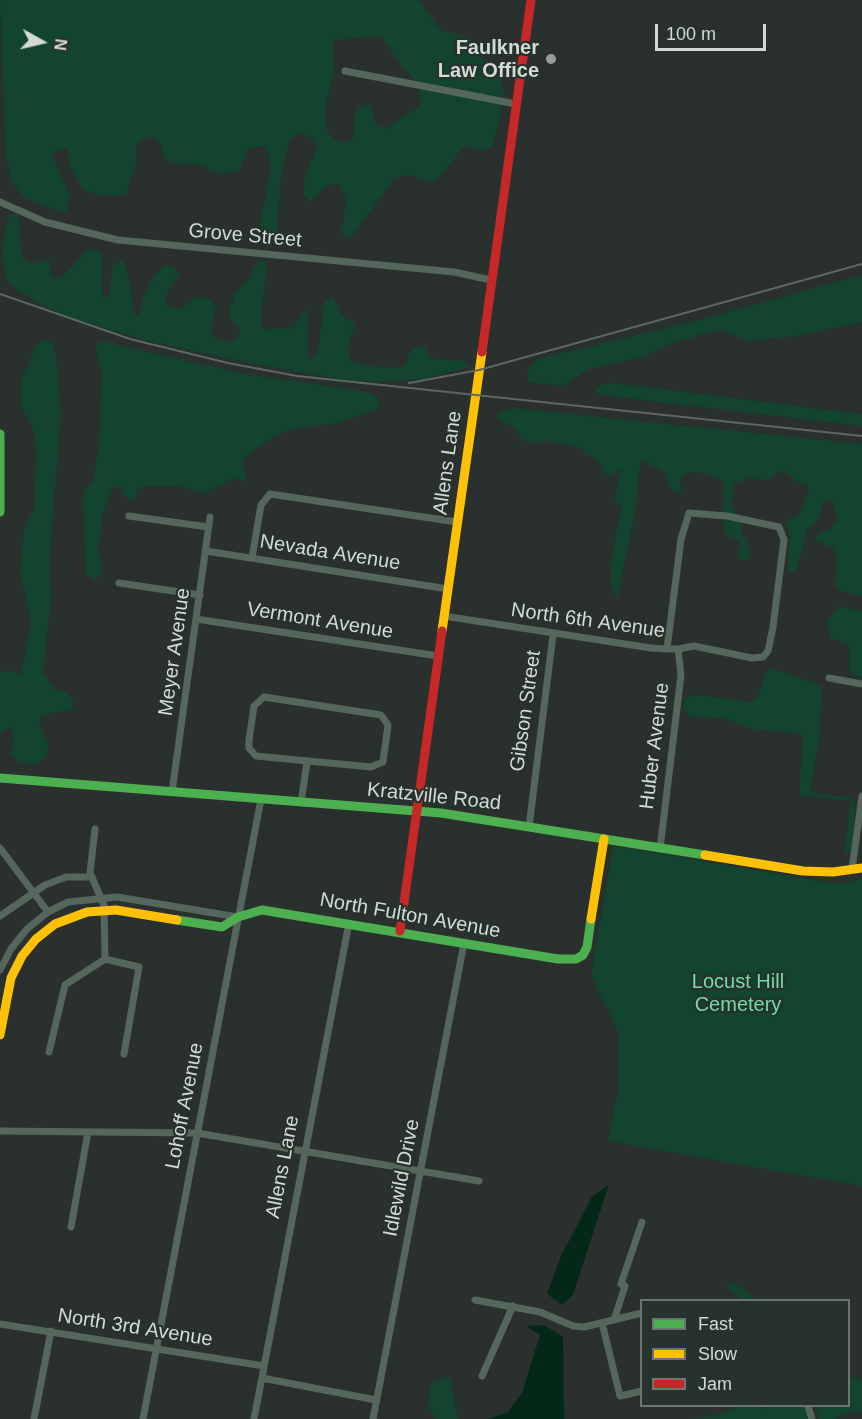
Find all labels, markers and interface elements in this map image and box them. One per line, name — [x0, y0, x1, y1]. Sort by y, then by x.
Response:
north arrow — [12, 12, 72, 72]
scale bar — [658, 12, 769, 50]
text: 100 m — [666, 24, 716, 44]
place label: Faulkner Law Office — [438, 36, 539, 83]
text: N — [51, 38, 70, 51]
marker: Faulkner Law Office — [544, 52, 558, 66]
street label: Grove Street — [187, 219, 303, 253]
street label: Allens Lane — [429, 410, 467, 516]
street label: Nevada Avenue — [258, 530, 402, 576]
street label: Meyer Avenue — [154, 587, 196, 717]
street label: Vermont Avenue — [245, 598, 395, 644]
street label: North 6th Avenue — [509, 598, 667, 644]
street label: Gibson Street — [506, 649, 546, 773]
street label: Huber Avenue — [635, 681, 675, 811]
street label: Kratzville Road — [366, 778, 502, 816]
street label: North Fulton Avenue — [318, 888, 502, 944]
park label: Locust Hill Cemetery — [692, 970, 784, 1017]
street label: Lohoff Avenue — [161, 1041, 209, 1171]
street label: Allens Lane — [261, 1113, 305, 1221]
street label: Idlewild Drive — [379, 1117, 425, 1239]
legend — [640, 1299, 850, 1407]
street label: North 3rd Avenue — [56, 1304, 214, 1352]
text: Fast — [698, 1314, 733, 1334]
text: Slow — [698, 1344, 737, 1364]
text: Jam — [698, 1374, 732, 1394]

